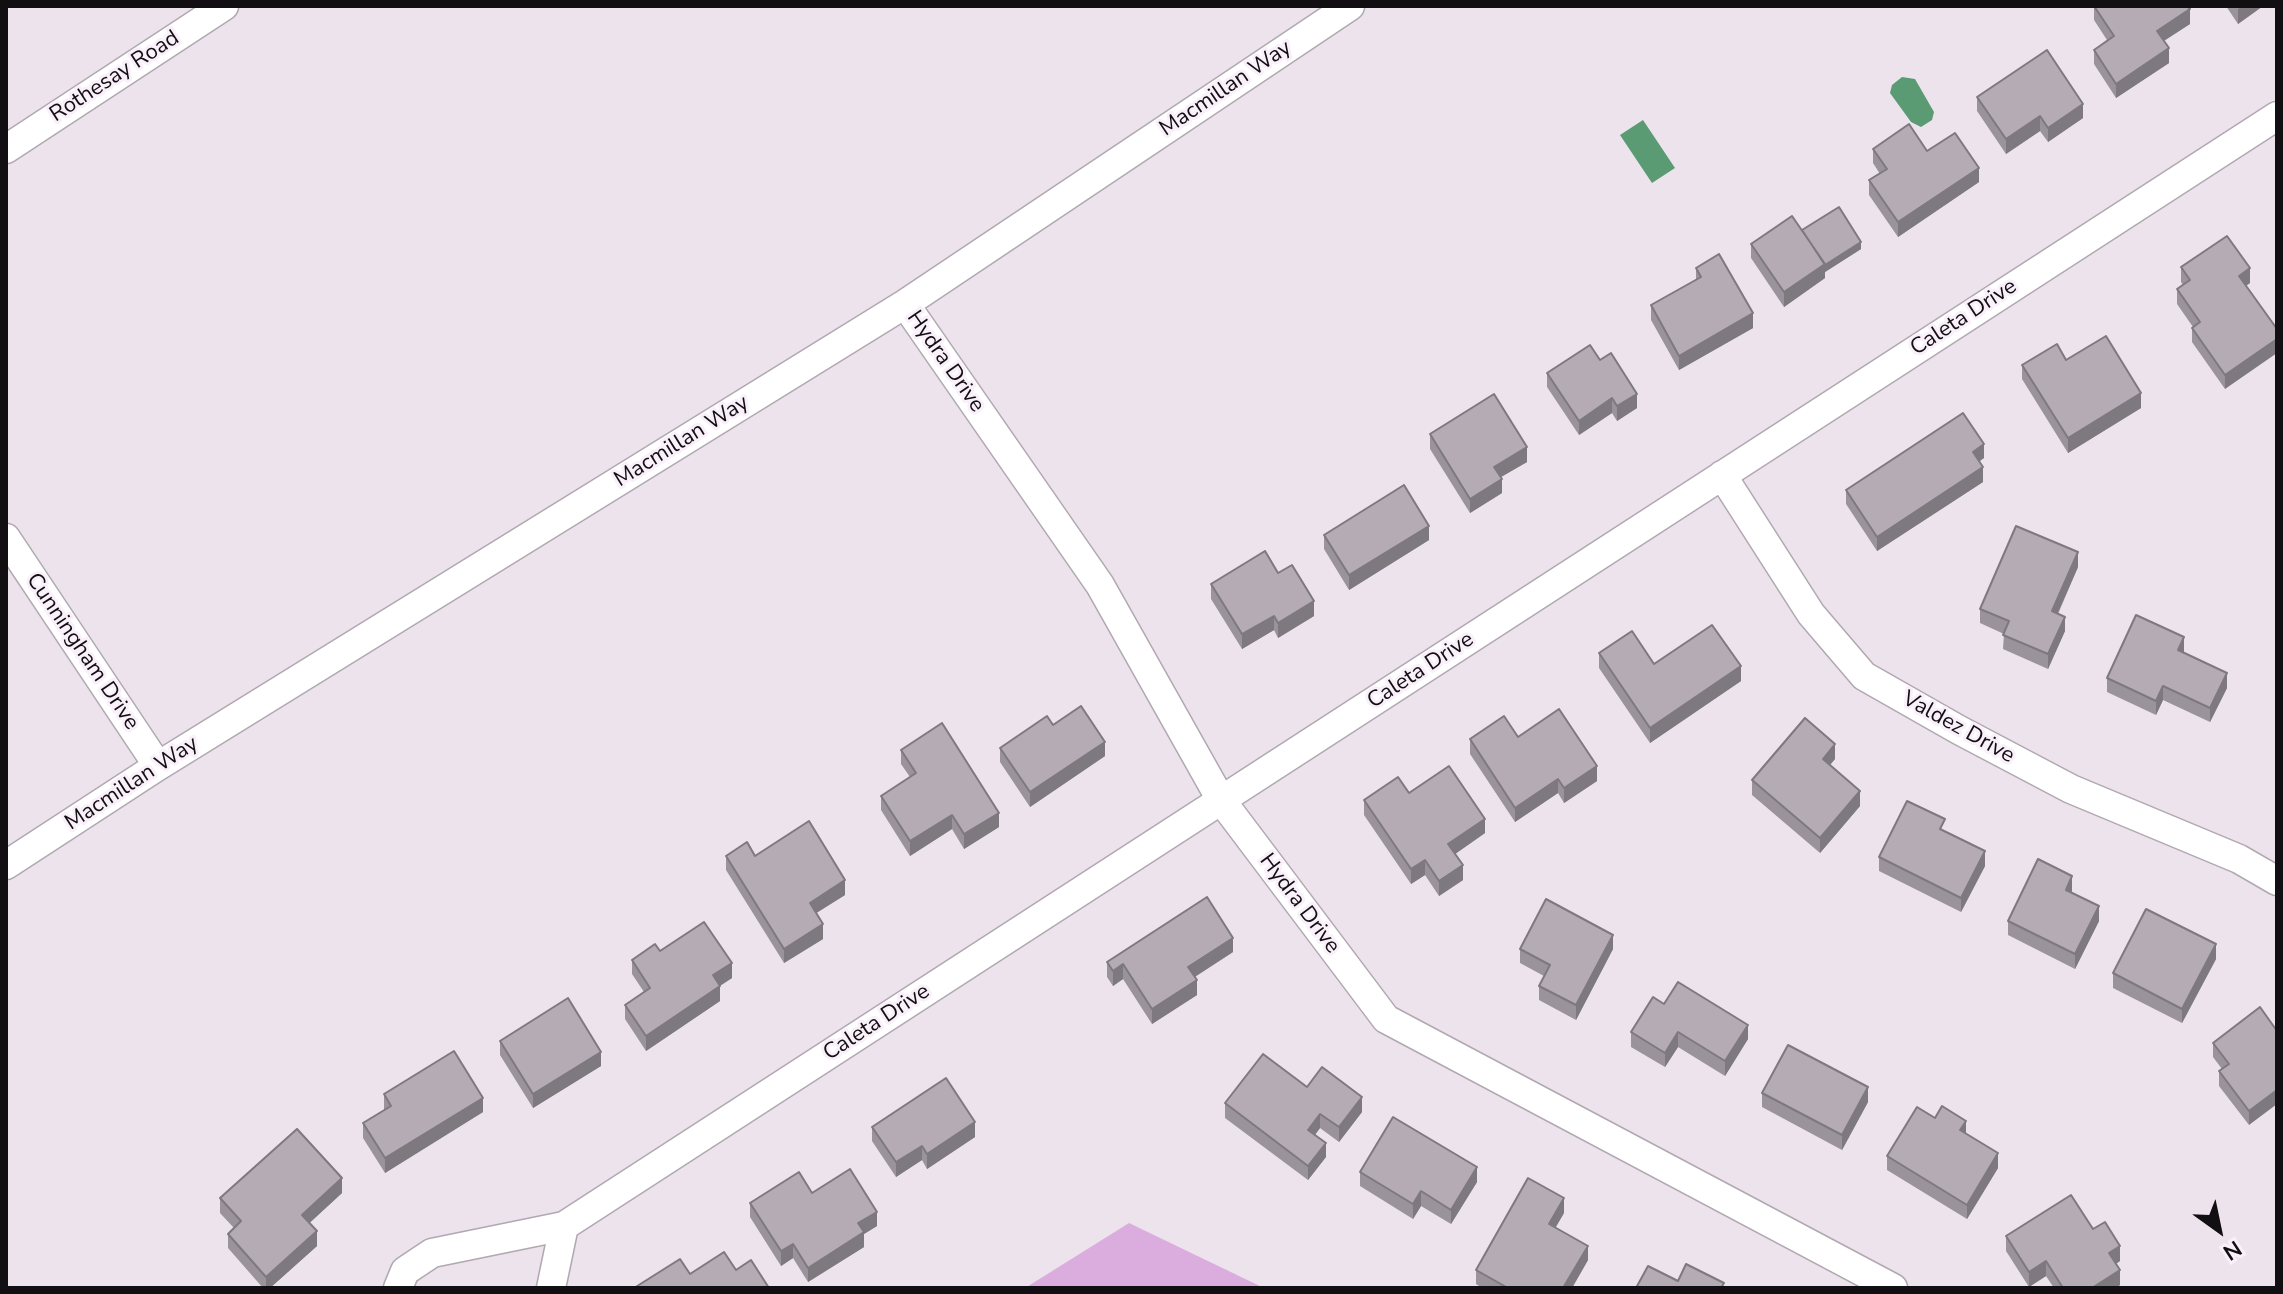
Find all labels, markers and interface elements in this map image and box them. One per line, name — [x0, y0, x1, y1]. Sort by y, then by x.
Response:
street label: Rothesay Road — [45, 25, 185, 129]
street label: Macmillan Way — [1155, 35, 1297, 143]
street label: Caleta Drive — [1906, 274, 2022, 362]
street label: Hydra Drive — [900, 306, 990, 418]
street label: Macmillan Way — [610, 390, 754, 494]
street label: Cunningham Drive — [20, 569, 144, 735]
street label: Caleta Drive — [1363, 627, 1479, 715]
street label: Valdez Drive — [1897, 686, 2019, 770]
street label: Macmillan Way — [61, 731, 203, 837]
street label: Hydra Drive — [1253, 849, 1345, 959]
street label: Caleta Drive — [819, 979, 935, 1067]
north arrow — [2179, 1190, 2259, 1270]
text: N — [2217, 1233, 2247, 1267]

